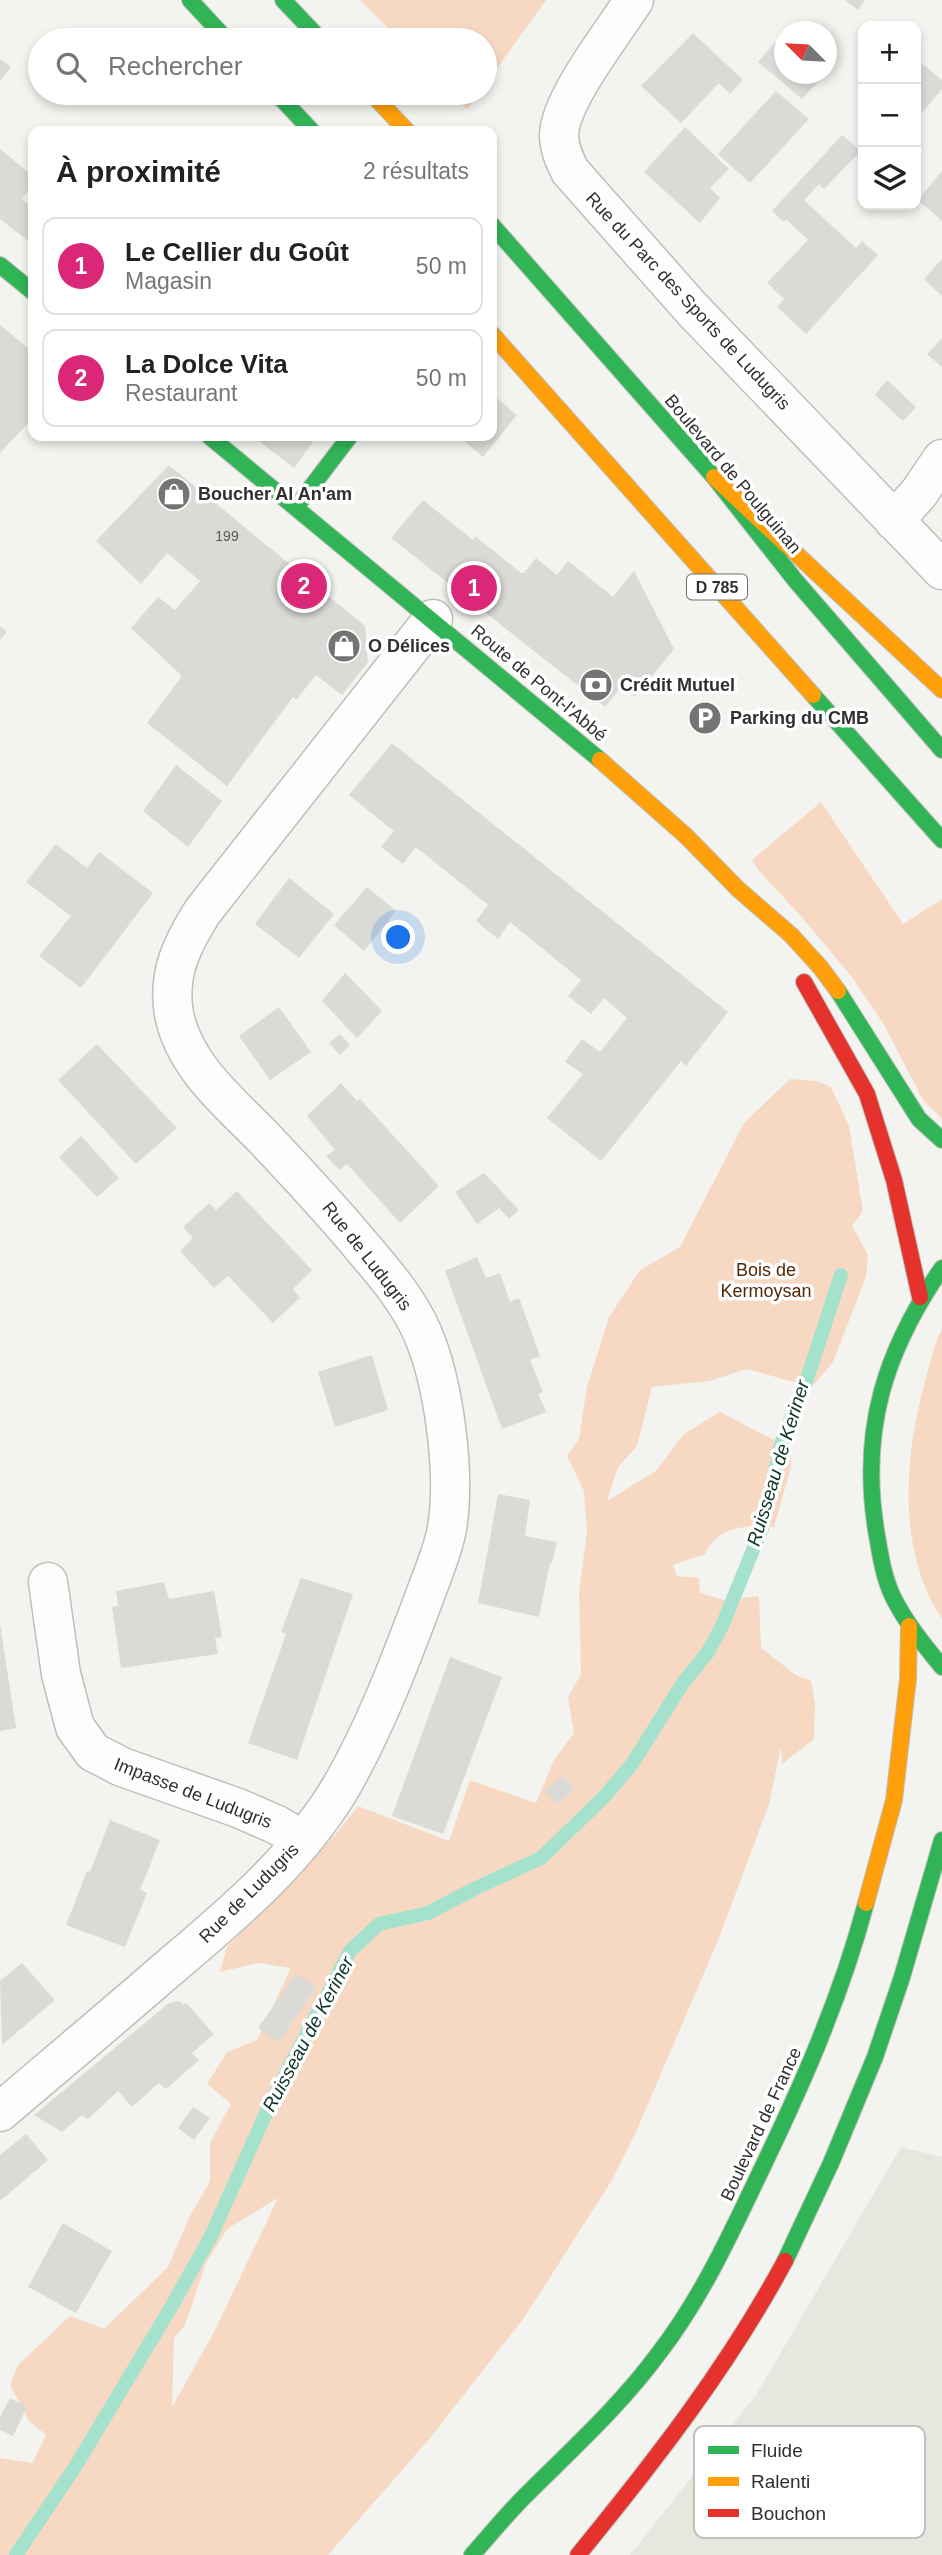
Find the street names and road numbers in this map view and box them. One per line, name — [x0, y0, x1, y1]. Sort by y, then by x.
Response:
street label: Rue du Parc des Sports de Ludugris — [582, 188, 794, 414]
street label: Boulevard de Poulguinan — [661, 391, 805, 557]
road number: D 785 — [687, 574, 747, 600]
street label: Route de Pont-l'Abbé — [467, 621, 611, 745]
street label: Rue de Ludugris — [318, 1198, 416, 1314]
street label: Impasse de Ludugris — [111, 1754, 275, 1832]
street label: Rue de Ludugris — [195, 1839, 303, 1947]
street label: Boulevard de France — [717, 2044, 805, 2204]

